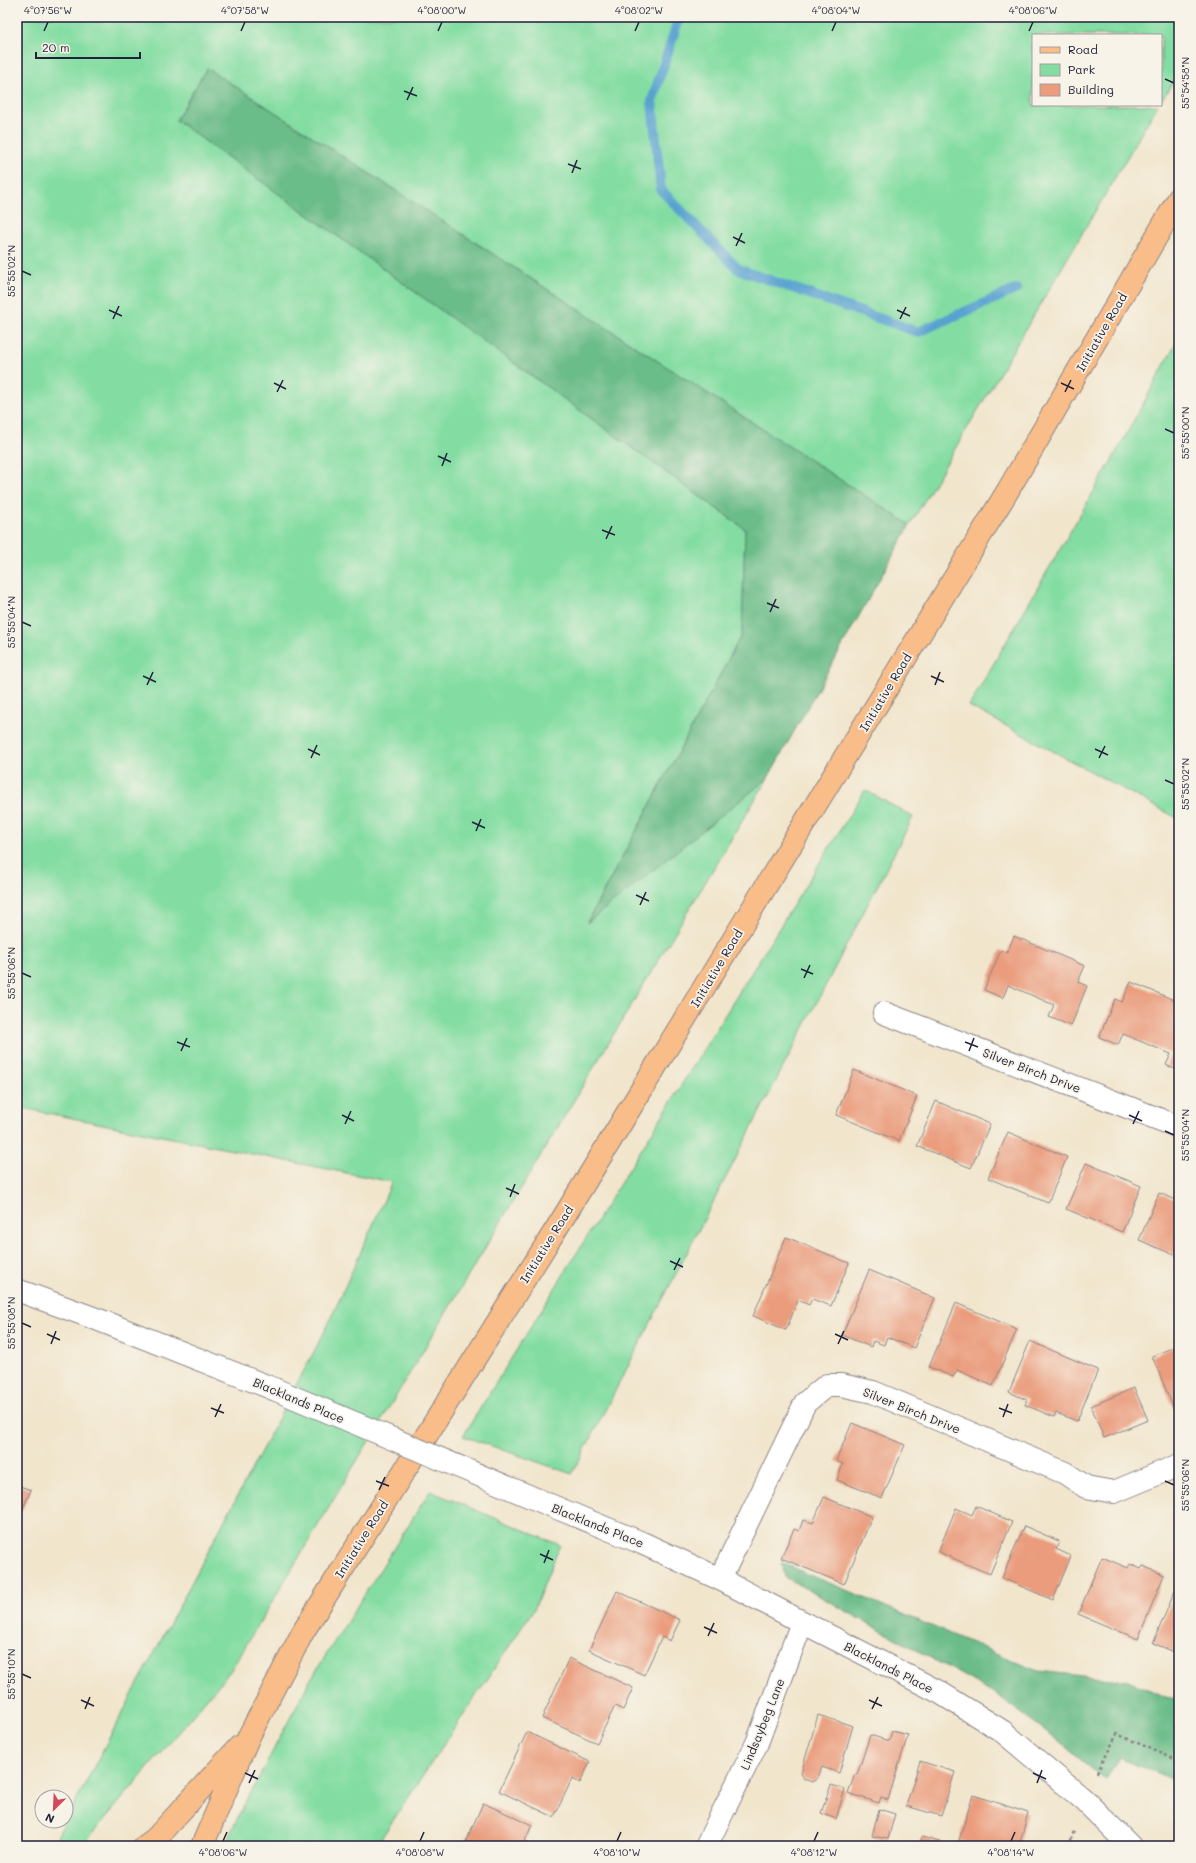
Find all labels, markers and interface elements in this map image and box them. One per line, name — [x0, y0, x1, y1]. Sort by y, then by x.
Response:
text: 4°07'56"W — [24, 3, 72, 17]
text: 4°07'58"W — [221, 3, 269, 17]
text: 4°08'00"W — [418, 3, 467, 17]
text: 4°08'02"W — [615, 3, 663, 17]
text: 4°08'04"W — [812, 3, 860, 17]
text: 4°08'06"W — [1009, 3, 1058, 17]
scale bar — [36, 34, 140, 60]
legend — [1032, 34, 1162, 106]
text: 20 m — [42, 39, 70, 55]
text: Road — [1068, 41, 1098, 57]
text: 55°54'58"N — [1178, 57, 1192, 109]
text: Park — [1068, 61, 1095, 77]
text: Building — [1068, 81, 1114, 97]
text: 55°55'02"N — [4, 245, 18, 297]
street label: Initiative Road — [1072, 289, 1130, 374]
text: 55°55'00"N — [1178, 407, 1192, 459]
text: 55°55'04"N — [4, 596, 18, 648]
street label: Initiative Road — [855, 650, 915, 734]
text: 55°55'02"N — [1178, 758, 1192, 810]
street label: Initiative Road — [686, 926, 746, 1010]
text: 55°55'06"N — [4, 947, 18, 999]
street label: Silver Birch Drive — [981, 1044, 1083, 1096]
text: 55°55'04"N — [1178, 1109, 1192, 1161]
street label: Initiative Road — [516, 1202, 576, 1286]
text: 55°55'08"N — [4, 1297, 18, 1349]
street label: Blacklands Place — [251, 1373, 347, 1427]
street label: Silver Birch Drive — [861, 1383, 963, 1437]
text: 55°55'06"N — [1178, 1459, 1192, 1511]
street label: Initiative Road — [331, 1497, 391, 1581]
street label: Blacklands Place — [550, 1499, 646, 1551]
street label: Blacklands Place — [842, 1638, 936, 1696]
text: 55°55'10"N — [4, 1649, 18, 1699]
street label: Lindsaybeg Lane — [736, 1676, 788, 1772]
north arrow — [34, 1789, 74, 1829]
text: N — [43, 1810, 57, 1827]
text: 4°08'06"W — [199, 1845, 248, 1859]
text: 4°08'08"W — [396, 1845, 445, 1859]
text: 4°08'10"W — [593, 1845, 641, 1859]
text: 4°08'12"W — [791, 1845, 837, 1859]
text: 4°08'14"W — [988, 1845, 1035, 1859]

